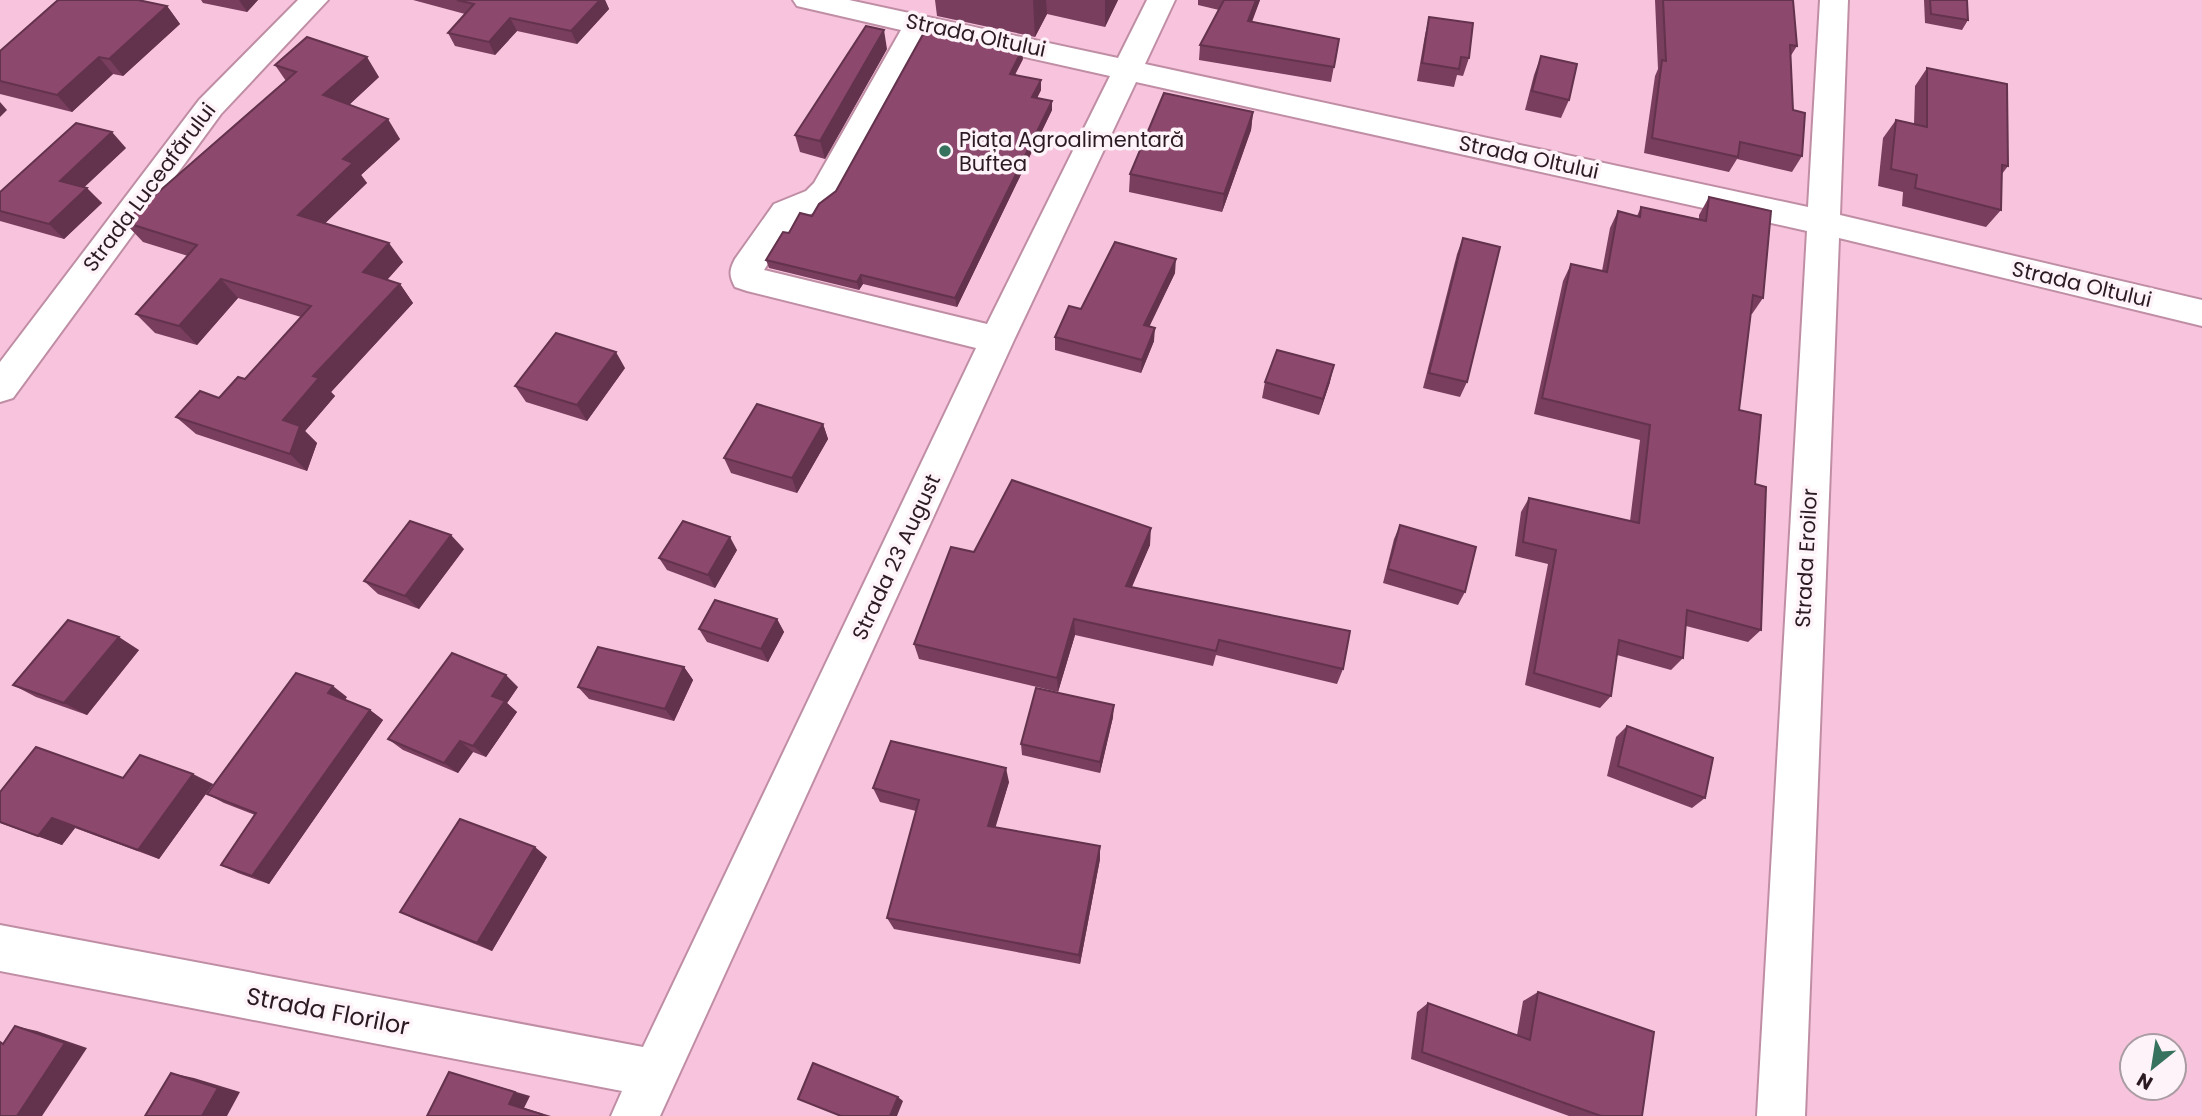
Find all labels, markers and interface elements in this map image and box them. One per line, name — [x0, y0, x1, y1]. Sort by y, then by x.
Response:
street label: Strada Oltului — [903, 6, 1049, 64]
street label: Strada Luceafărului — [76, 97, 222, 277]
place label: Piața Agroalimentară Buftea — [959, 125, 1184, 178]
street label: Strada Oltului — [1456, 128, 1602, 186]
marker: Piața Agroalimentară Buftea — [937, 143, 953, 159]
street label: Strada Oltului — [2009, 254, 2155, 314]
street label: Strada 23 August — [845, 469, 947, 645]
street label: Strada Eroilor — [1788, 487, 1824, 628]
street label: Strada Florilor — [244, 979, 412, 1043]
north arrow — [2118, 1032, 2188, 1102]
text: N — [2132, 1066, 2158, 1097]

